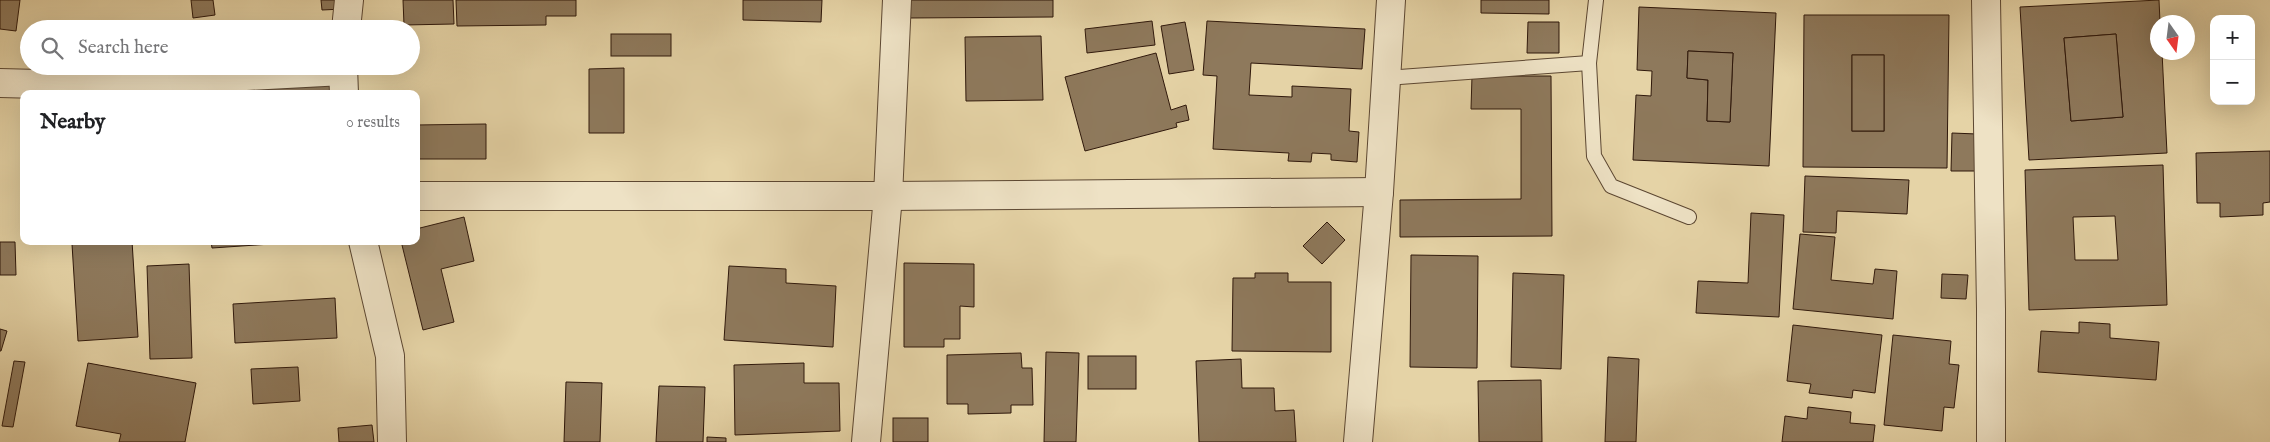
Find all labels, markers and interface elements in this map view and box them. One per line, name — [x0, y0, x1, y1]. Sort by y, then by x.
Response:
north arrow — [2150, 15, 2195, 60]
map controls — [2210, 15, 2255, 105]
button: + — [2210, 15, 2255, 60]
search box — [20, 20, 420, 75]
icon: search — [38, 34, 66, 62]
text: Search here — [78, 36, 169, 60]
button: − — [2210, 60, 2255, 105]
text: Nearby — [40, 109, 105, 136]
text: 0 results — [346, 113, 400, 133]

